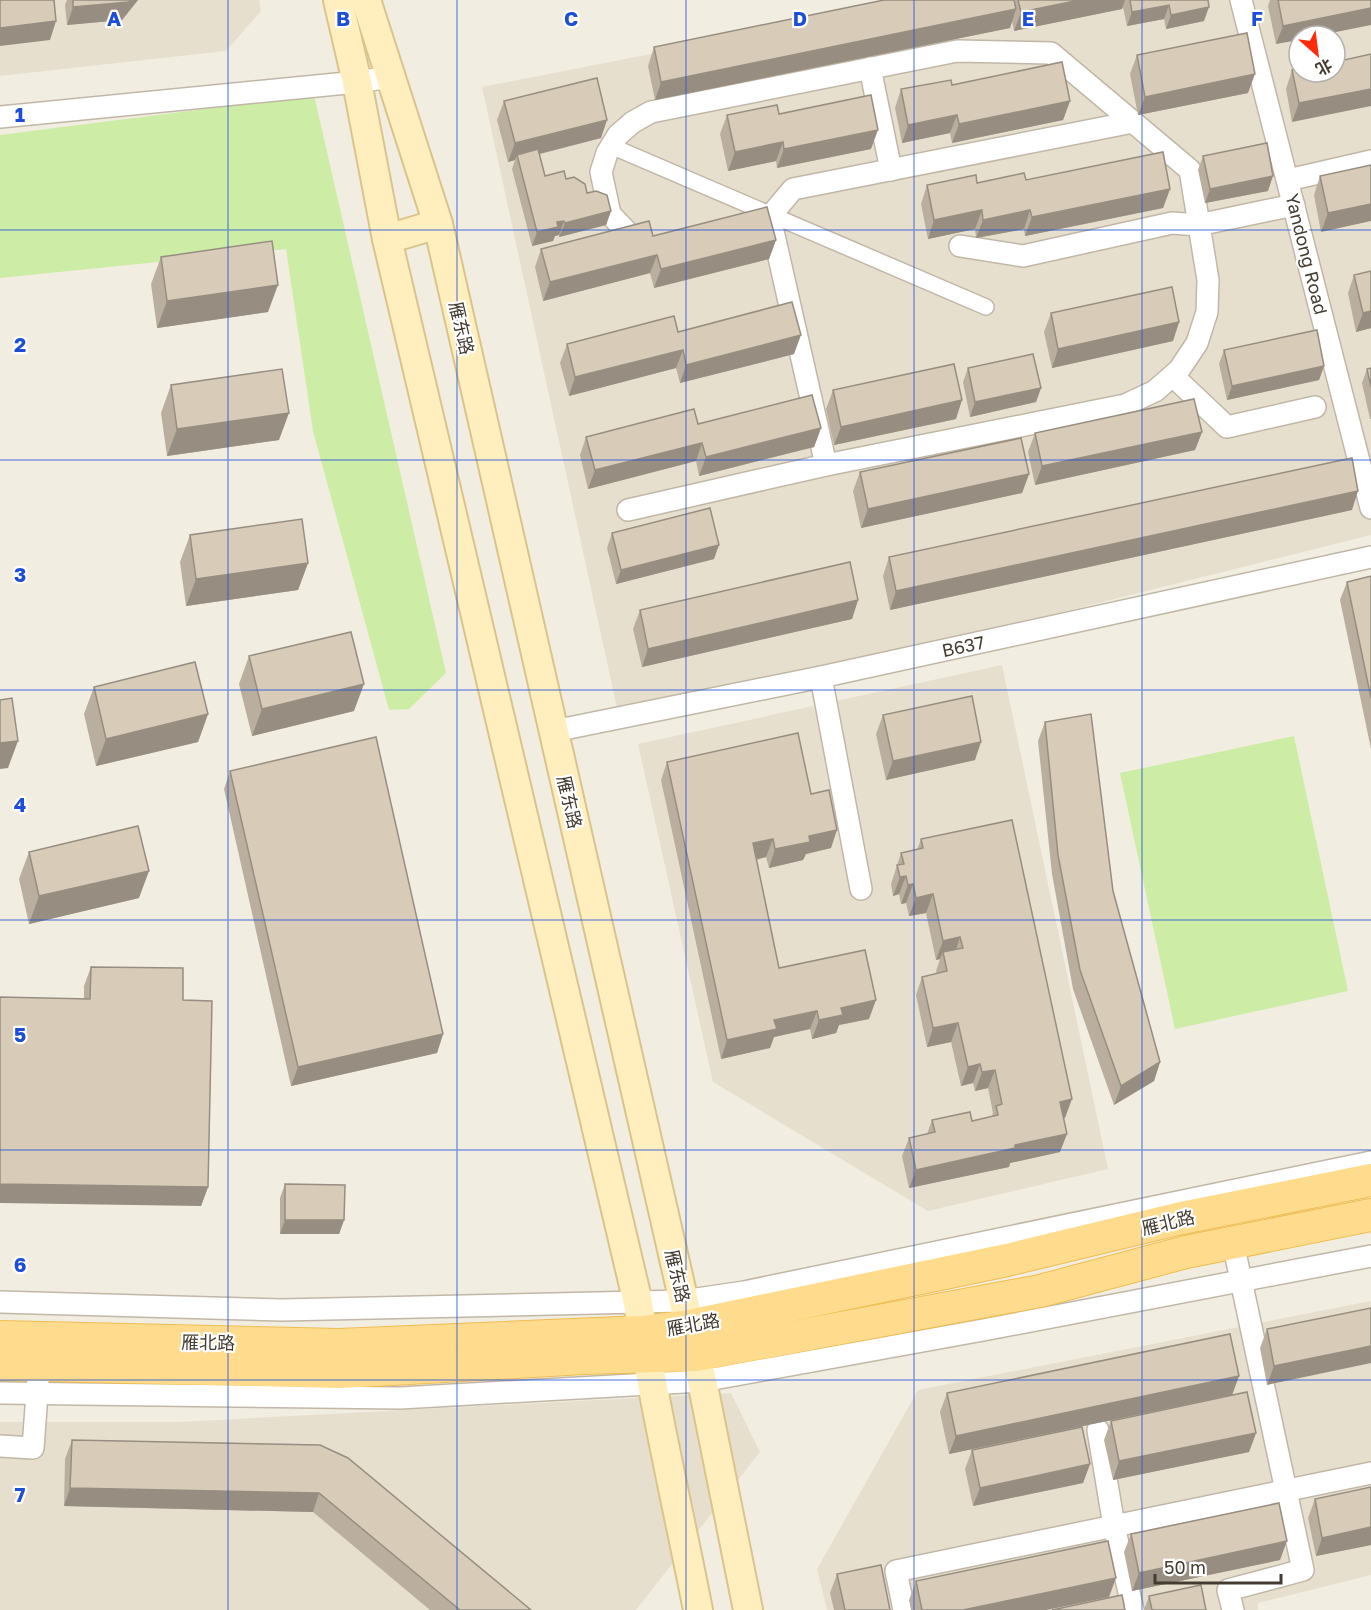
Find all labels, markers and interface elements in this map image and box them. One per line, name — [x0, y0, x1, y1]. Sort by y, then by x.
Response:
text: A — [107, 6, 121, 30]
text: B — [336, 6, 350, 30]
text: C — [564, 6, 578, 30]
text: D — [793, 6, 807, 30]
text: E — [1022, 6, 1034, 30]
text: F — [1251, 6, 1263, 30]
north arrow — [1287, 24, 1347, 84]
text: 北 — [1312, 55, 1336, 80]
text: 1 — [15, 102, 25, 126]
street label: Yandong Road — [1281, 191, 1333, 317]
street label: 雁东路 — [445, 299, 479, 357]
text: 2 — [14, 332, 26, 356]
text: 3 — [14, 562, 26, 586]
street label: B637 — [940, 631, 986, 661]
street label: 雁东路 — [553, 773, 587, 831]
text: 4 — [14, 792, 26, 816]
text: 5 — [14, 1022, 26, 1046]
street label: 雁北路 — [1139, 1205, 1197, 1239]
street label: 雁东路 — [661, 1247, 695, 1305]
text: 6 — [14, 1252, 26, 1276]
street label: 雁北路 — [665, 1308, 721, 1340]
street label: 雁北路 — [181, 1331, 235, 1353]
text: 7 — [15, 1482, 26, 1506]
scale bar — [1155, 1547, 1281, 1585]
text: 50 m — [1164, 1556, 1206, 1578]

